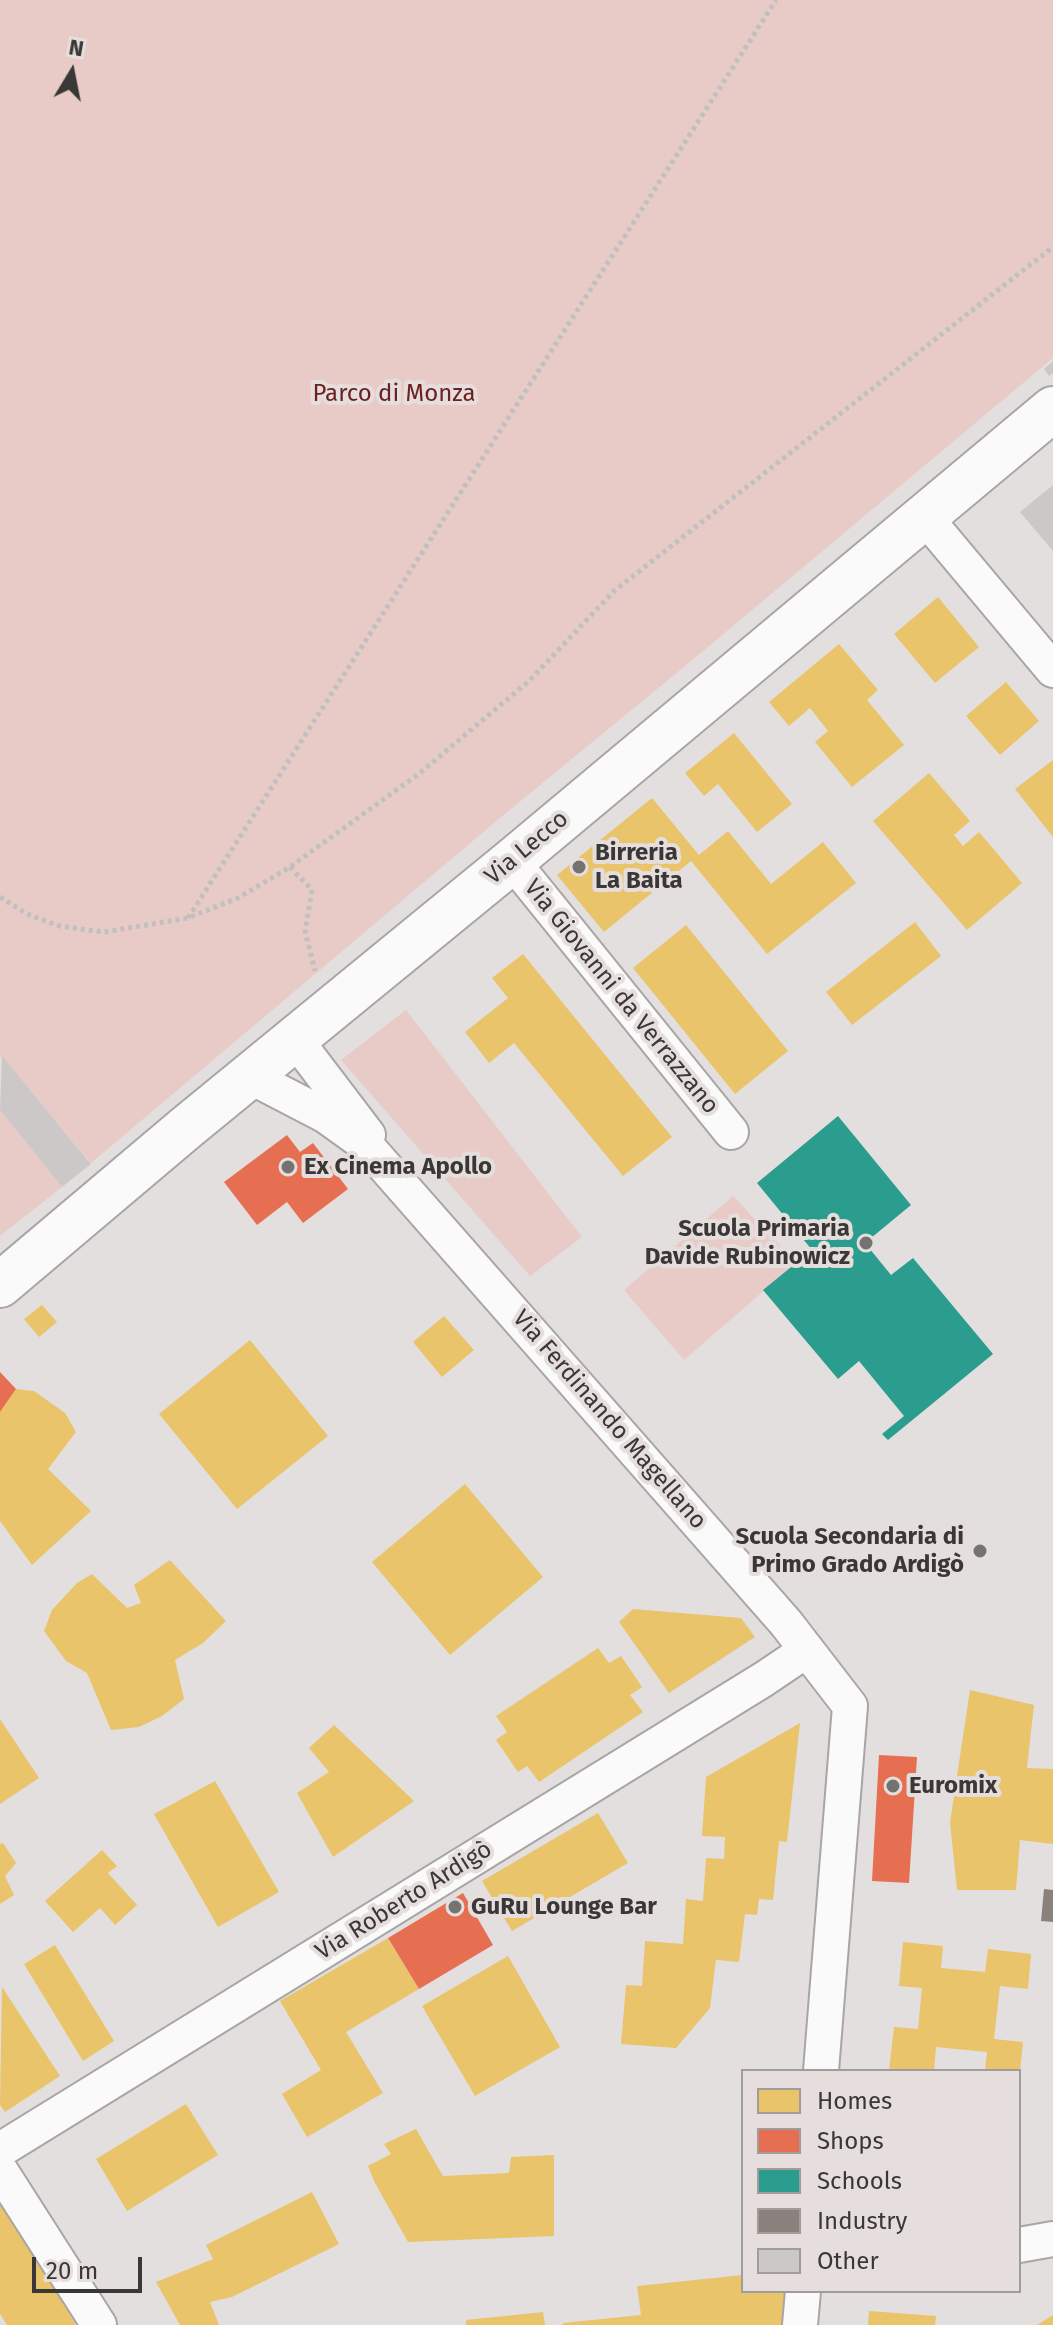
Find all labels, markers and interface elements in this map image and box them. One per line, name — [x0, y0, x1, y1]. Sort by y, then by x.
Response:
north arrow — [32, 32, 112, 112]
text: N — [67, 33, 86, 62]
park label: Parco di Monza — [312, 380, 476, 408]
street label: Via Lecco — [479, 805, 575, 891]
place label: Birreria La Baita — [595, 839, 683, 895]
marker: Birreria La Baita — [570, 858, 588, 876]
street label: Via Giovanni da Verrazzano — [518, 874, 724, 1120]
place label: Ex Cinema Apollo — [304, 1153, 492, 1181]
marker: Ex Cinema Apollo — [279, 1158, 297, 1176]
place label: Scuola Primaria Davide Rubinowicz — [645, 1215, 850, 1271]
marker: Scuola Primaria Davide Rubinowicz — [857, 1234, 875, 1252]
street label: Via Ferdinando Magellano — [506, 1305, 712, 1535]
place label: Scuola Secondaria di Primo Grado Ardigò — [736, 1523, 964, 1579]
marker: Scuola Secondaria di Primo Grado Ardigò — [971, 1542, 989, 1560]
place label: Euromix — [909, 1772, 997, 1800]
marker: Euromix — [884, 1777, 902, 1795]
street label: Via Roberto Ardigò — [310, 1835, 498, 1967]
place label: GuRu Lounge Bar — [471, 1893, 657, 1921]
marker: GuRu Lounge Bar — [446, 1898, 464, 1916]
legend — [741, 2069, 1021, 2293]
text: Homes — [817, 2087, 892, 2115]
text: Shops — [817, 2127, 884, 2155]
text: Schools — [817, 2167, 902, 2195]
text: Industry — [817, 2207, 907, 2235]
scale bar — [36, 2241, 146, 2291]
text: Other — [817, 2247, 879, 2275]
text: 20 m — [46, 2257, 98, 2285]

